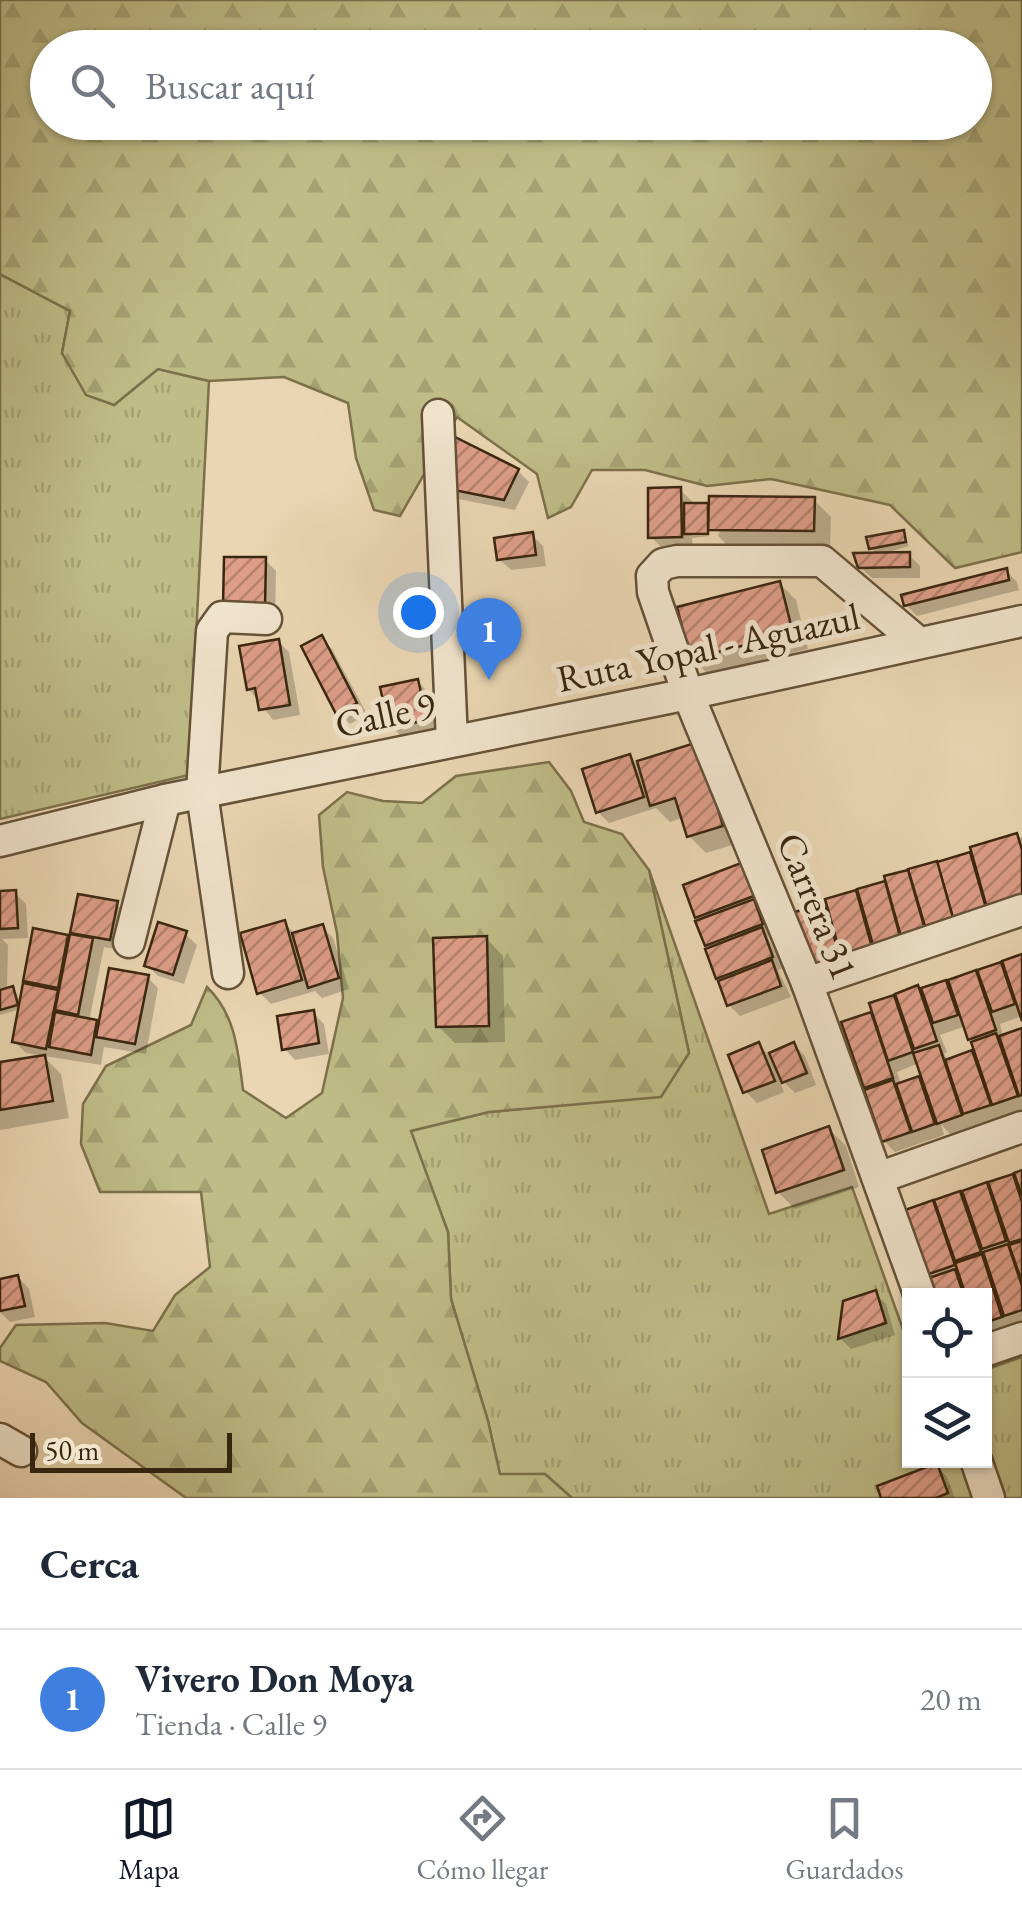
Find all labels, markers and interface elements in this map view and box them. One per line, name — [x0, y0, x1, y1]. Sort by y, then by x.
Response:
search box — [30, 30, 992, 140]
icon: search — [65, 58, 120, 113]
text: Buscar aquí — [145, 61, 314, 110]
your location — [393, 587, 444, 638]
street label: Ruta Yopal - Aguazul — [552, 591, 864, 703]
pin: 1 — [456, 598, 522, 680]
street label: Calle 9 — [330, 680, 440, 748]
street label: Carrera 31 — [766, 825, 870, 987]
map controls — [902, 1288, 992, 1468]
button: locate — [902, 1288, 992, 1378]
button: layers — [902, 1378, 992, 1468]
scale bar — [30, 1428, 232, 1472]
text: 50 m — [45, 1432, 99, 1468]
text: Cerca — [40, 1536, 139, 1591]
text: Vivero Don Moya — [135, 1654, 414, 1703]
text: 1 — [64, 1678, 81, 1720]
text: 20 m — [920, 1678, 982, 1720]
text: Tienda · Calle 9 — [135, 1703, 327, 1745]
tab: Mapa — [118, 1791, 179, 1887]
tab: Cómo llegar — [416, 1791, 548, 1887]
tab: Guardados — [785, 1791, 904, 1887]

